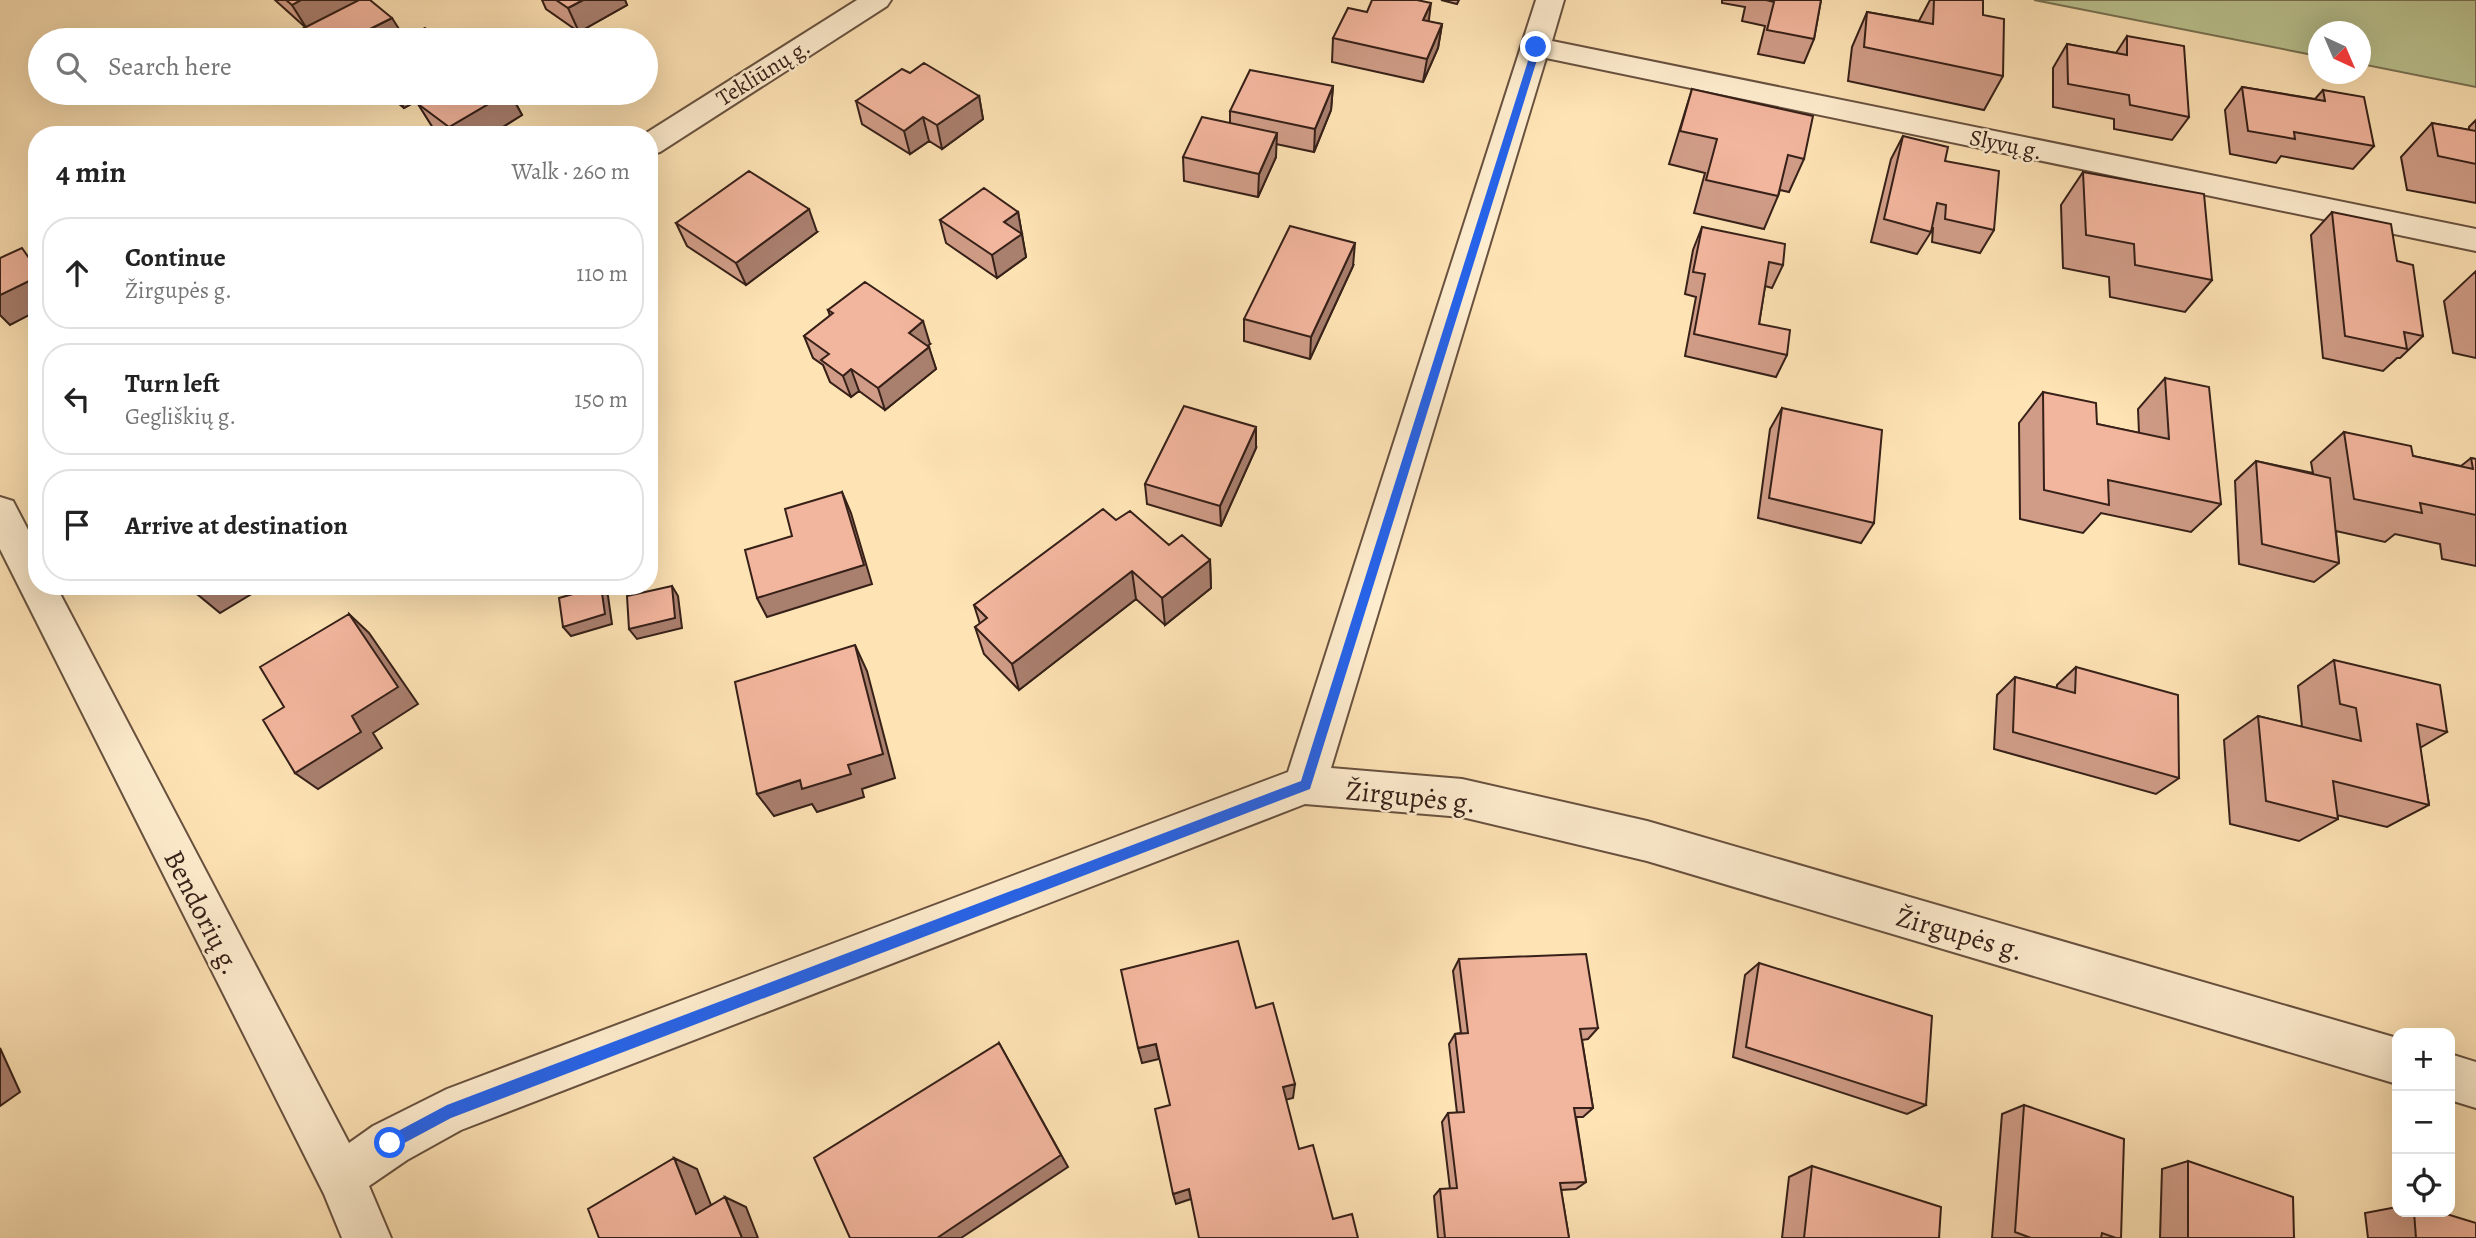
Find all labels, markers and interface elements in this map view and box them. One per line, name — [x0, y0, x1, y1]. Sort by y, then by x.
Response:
north arrow — [2308, 21, 2371, 84]
search box — [28, 28, 658, 105]
street label: Tekliūnų g. — [710, 31, 816, 114]
route end — [1520, 31, 1551, 62]
icon: search — [52, 48, 90, 86]
text: Search here — [108, 49, 232, 84]
street label: Slyvų g. — [1967, 122, 2045, 167]
text: 4 min — [56, 152, 126, 192]
text: Walk · 260 m — [511, 156, 630, 187]
text: Continue — [125, 240, 226, 275]
icon: ahead — [58, 254, 96, 292]
text: 110 m — [576, 258, 628, 289]
text: Žirgupės g. — [125, 275, 232, 306]
text: Turn left — [125, 366, 220, 401]
icon: left — [58, 380, 96, 418]
text: 150 m — [574, 384, 628, 415]
text: Gegliškių g. — [125, 401, 236, 432]
icon: arrive — [58, 506, 96, 544]
text: Arrive at destination — [125, 508, 348, 543]
street label: Žirgupės g. — [1344, 771, 1478, 823]
street label: Bendorių g. — [154, 844, 250, 981]
street label: Žirgupės g. — [1892, 898, 2028, 970]
map controls — [2392, 1028, 2455, 1217]
button: + — [2392, 1028, 2455, 1091]
button: − — [2392, 1091, 2455, 1154]
route start — [374, 1127, 405, 1158]
button: locate — [2392, 1154, 2455, 1217]

